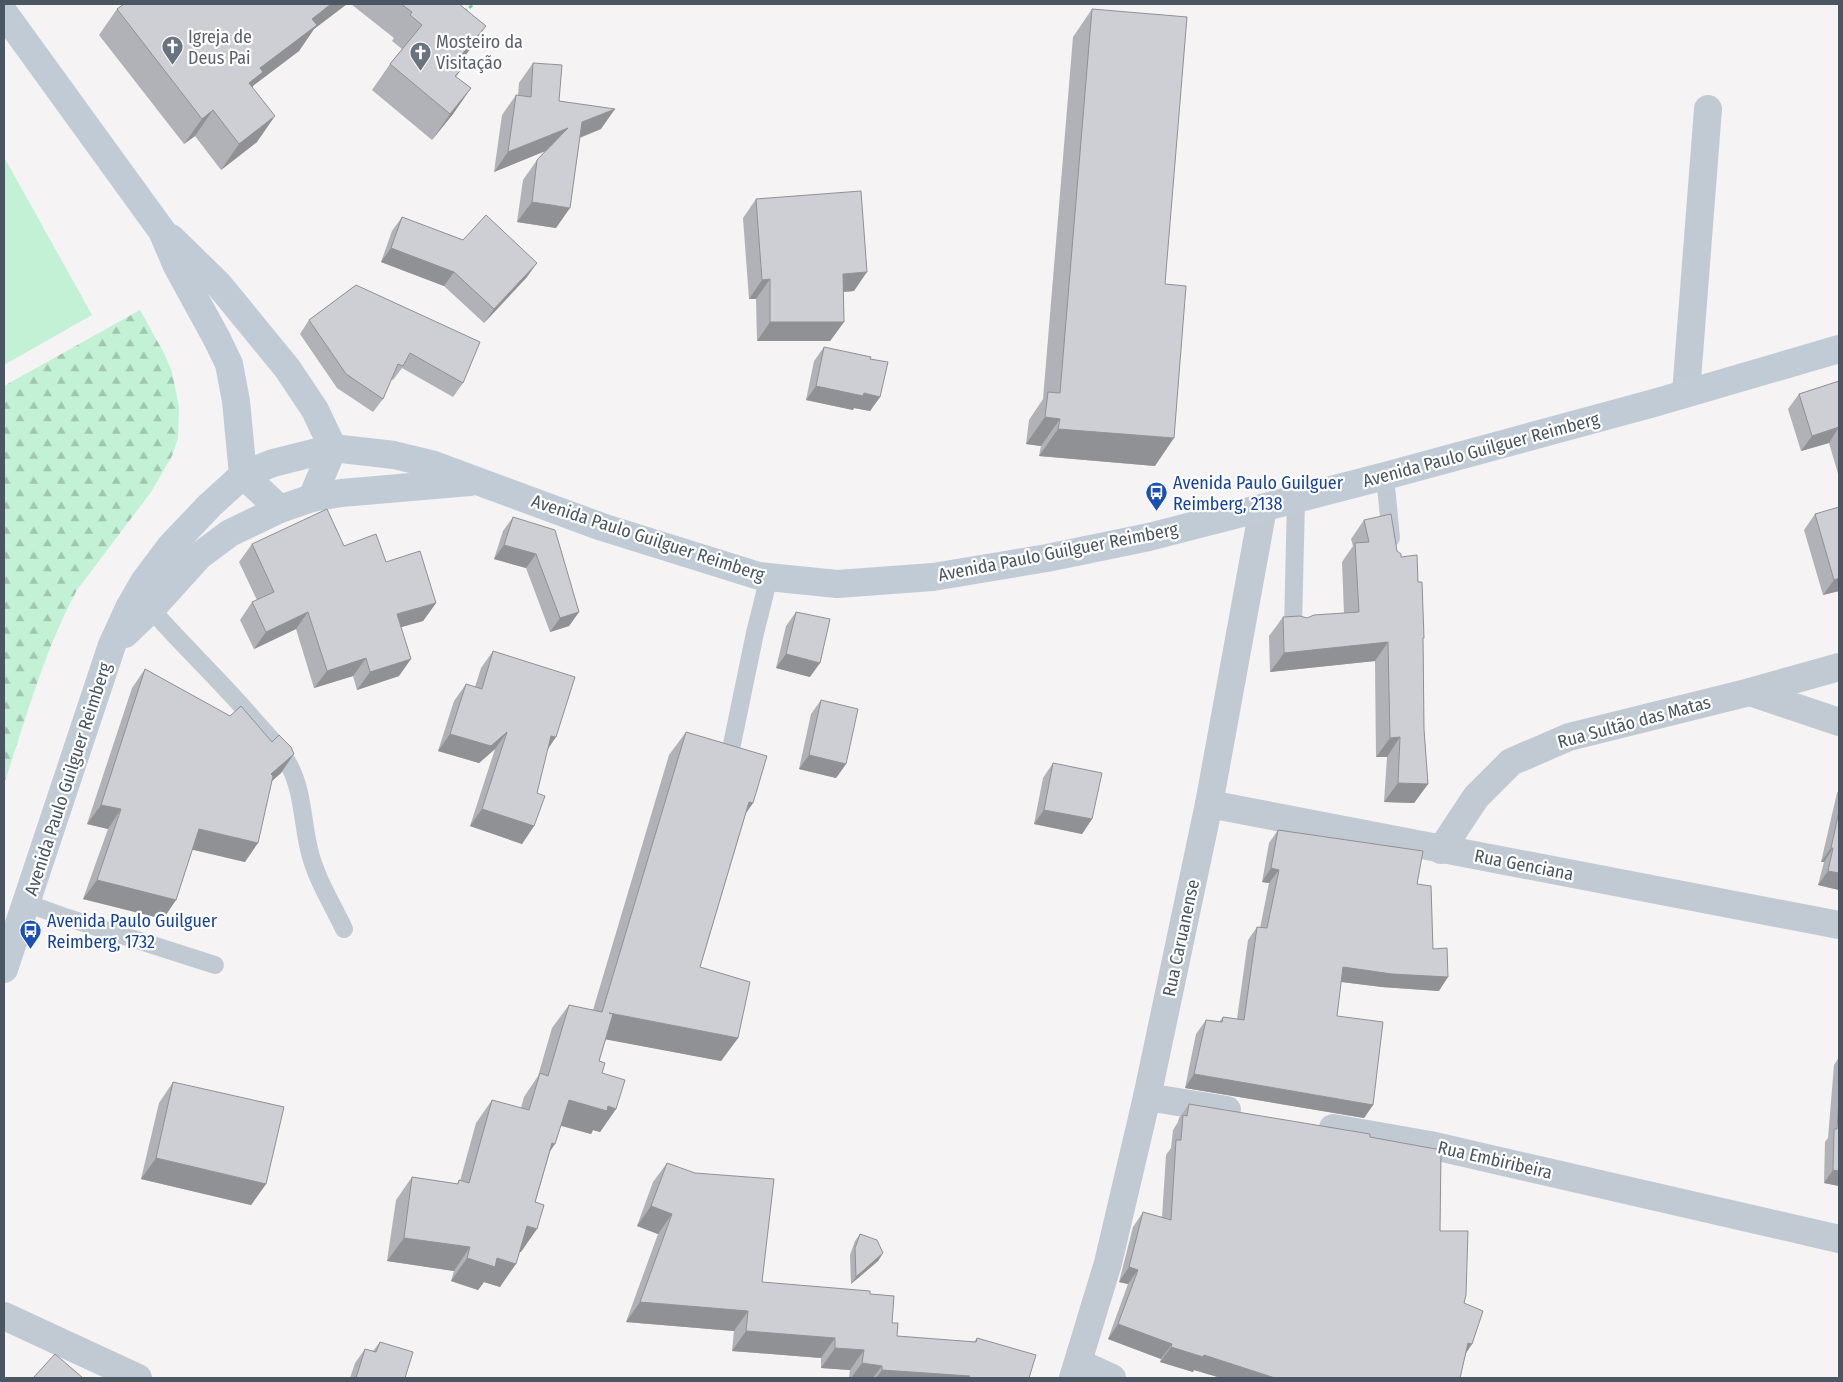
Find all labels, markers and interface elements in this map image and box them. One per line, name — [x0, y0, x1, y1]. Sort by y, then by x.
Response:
place label: Igreja de Deus Pai — [188, 26, 252, 69]
place label: Mosteiro da Visitação — [436, 31, 523, 74]
church icon: Igreja de Deus Pai — [160, 35, 184, 66]
church icon: Mosteiro da Visitação — [408, 40, 432, 71]
street label: Avenida Paulo Guilguer Reimberg — [1360, 408, 1602, 492]
place label: Avenida Paulo Guilguer Reimberg, 2138 — [1173, 472, 1344, 515]
bus stop icon: Avenida Paulo Guilguer Reimberg, 2138 — [1145, 481, 1169, 512]
street label: Avenida Paulo Guilguer Reimberg — [529, 490, 768, 586]
street label: Avenida Paulo Guilguer Reimberg — [936, 518, 1180, 586]
street label: Avenida Paulo Guilguer Reimberg — [20, 659, 116, 898]
street label: Rua Sultão das Matas — [1555, 691, 1713, 753]
street label: Rua Genciana — [1473, 845, 1576, 885]
street label: Rua Caruanense — [1158, 877, 1204, 998]
place label: Avenida Paulo Guilguer Reimberg, 1732 — [47, 910, 218, 953]
bus stop icon: Avenida Paulo Guilguer Reimberg, 1732 — [19, 919, 43, 950]
street label: Rua Embiribeira — [1436, 1136, 1555, 1184]

